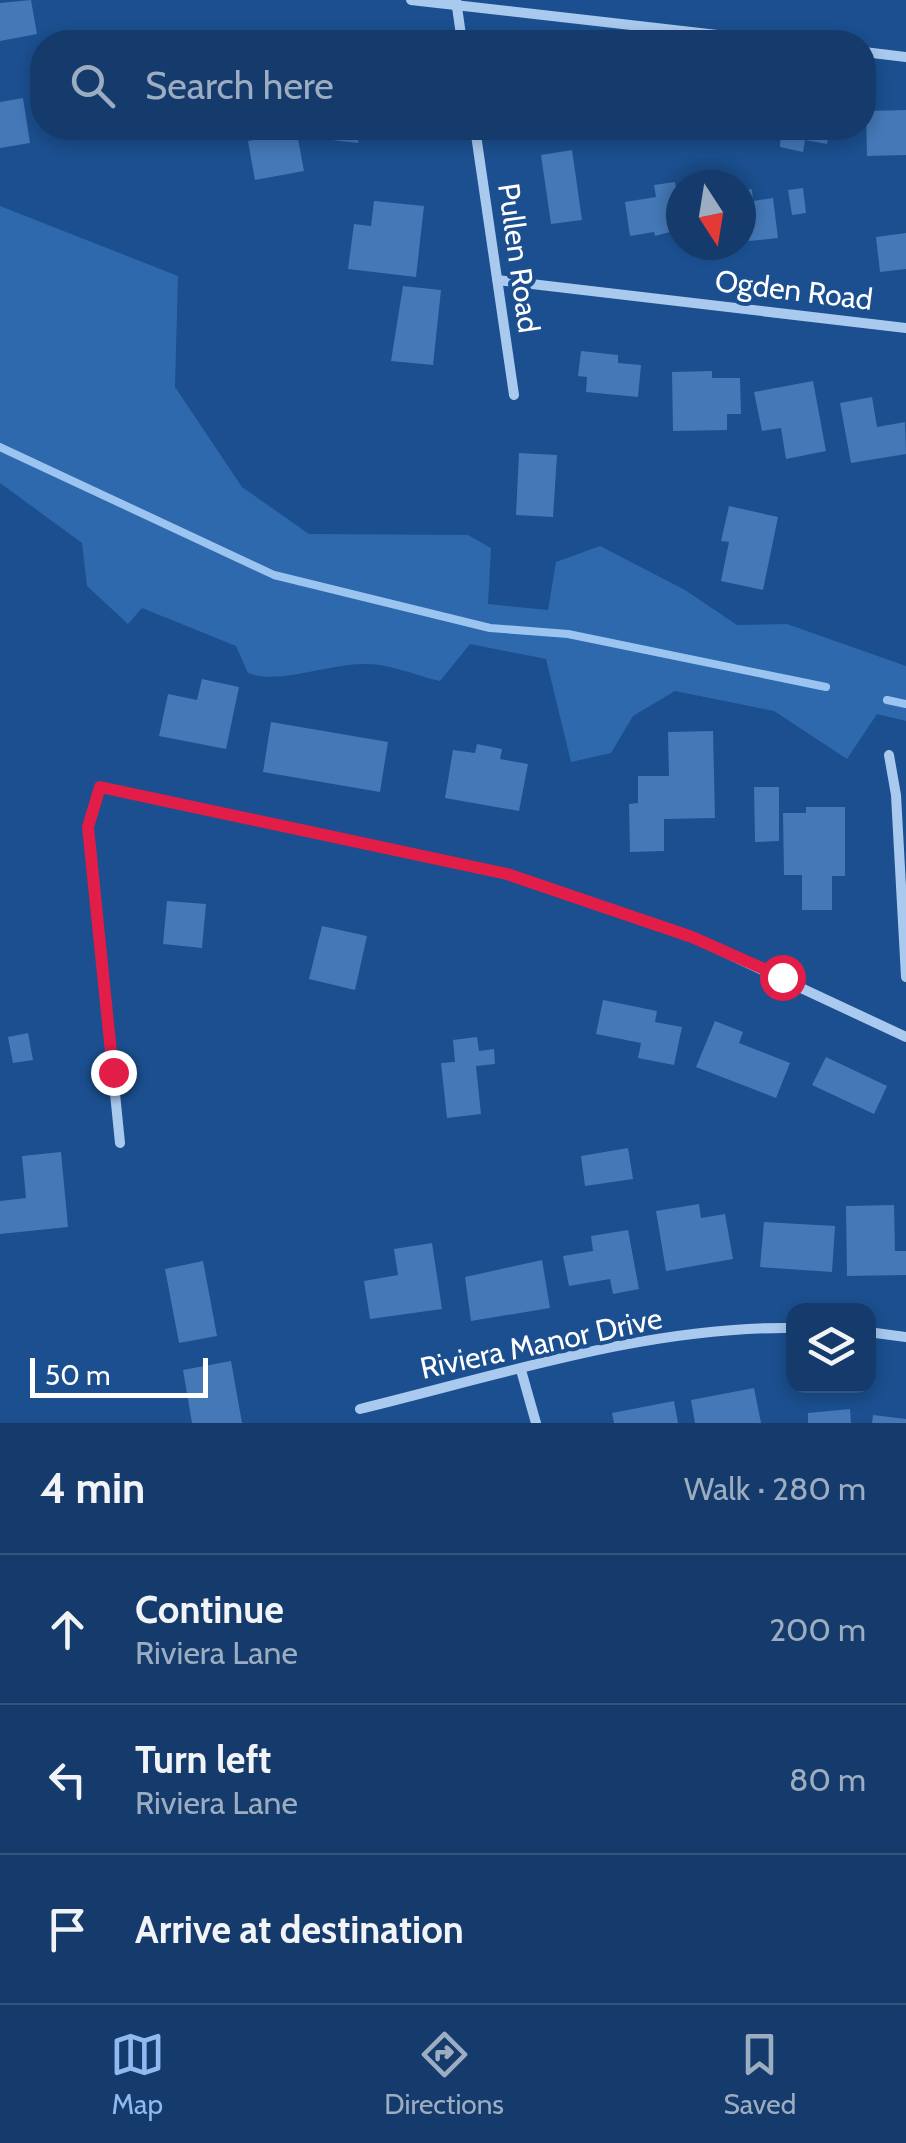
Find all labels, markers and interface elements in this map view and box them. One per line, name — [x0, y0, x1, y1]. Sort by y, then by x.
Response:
search box — [30, 30, 876, 140]
icon: search — [65, 58, 120, 113]
text: Search here — [145, 62, 334, 109]
north arrow — [666, 170, 756, 260]
street label: Pullen Road — [490, 181, 548, 335]
street label: Ogden Road — [713, 262, 875, 318]
route start — [760, 955, 806, 1001]
route end — [91, 1050, 137, 1096]
street label: Riviera Manor Drive — [417, 1299, 665, 1387]
map controls — [786, 1303, 876, 1393]
button: layers — [786, 1303, 876, 1393]
scale bar — [30, 1353, 208, 1398]
text: 50 m — [45, 1358, 111, 1392]
text: 4 min — [40, 1462, 145, 1514]
text: Walk · 280 m — [684, 1469, 866, 1508]
text: Continue — [135, 1586, 284, 1633]
icon: ahead — [40, 1602, 95, 1657]
text: 200 m — [769, 1610, 866, 1649]
text: Riviera Lane — [135, 1633, 298, 1672]
text: Turn left — [135, 1736, 271, 1783]
icon: left — [40, 1752, 95, 1807]
text: 80 m — [789, 1760, 866, 1799]
text: Riviera Lane — [135, 1783, 298, 1822]
icon: arrive — [40, 1902, 95, 1957]
text: Arrive at destination — [135, 1906, 464, 1953]
tab: Map — [110, 2027, 165, 2121]
tab: Directions — [384, 2027, 504, 2121]
tab: Saved — [724, 2027, 796, 2121]

